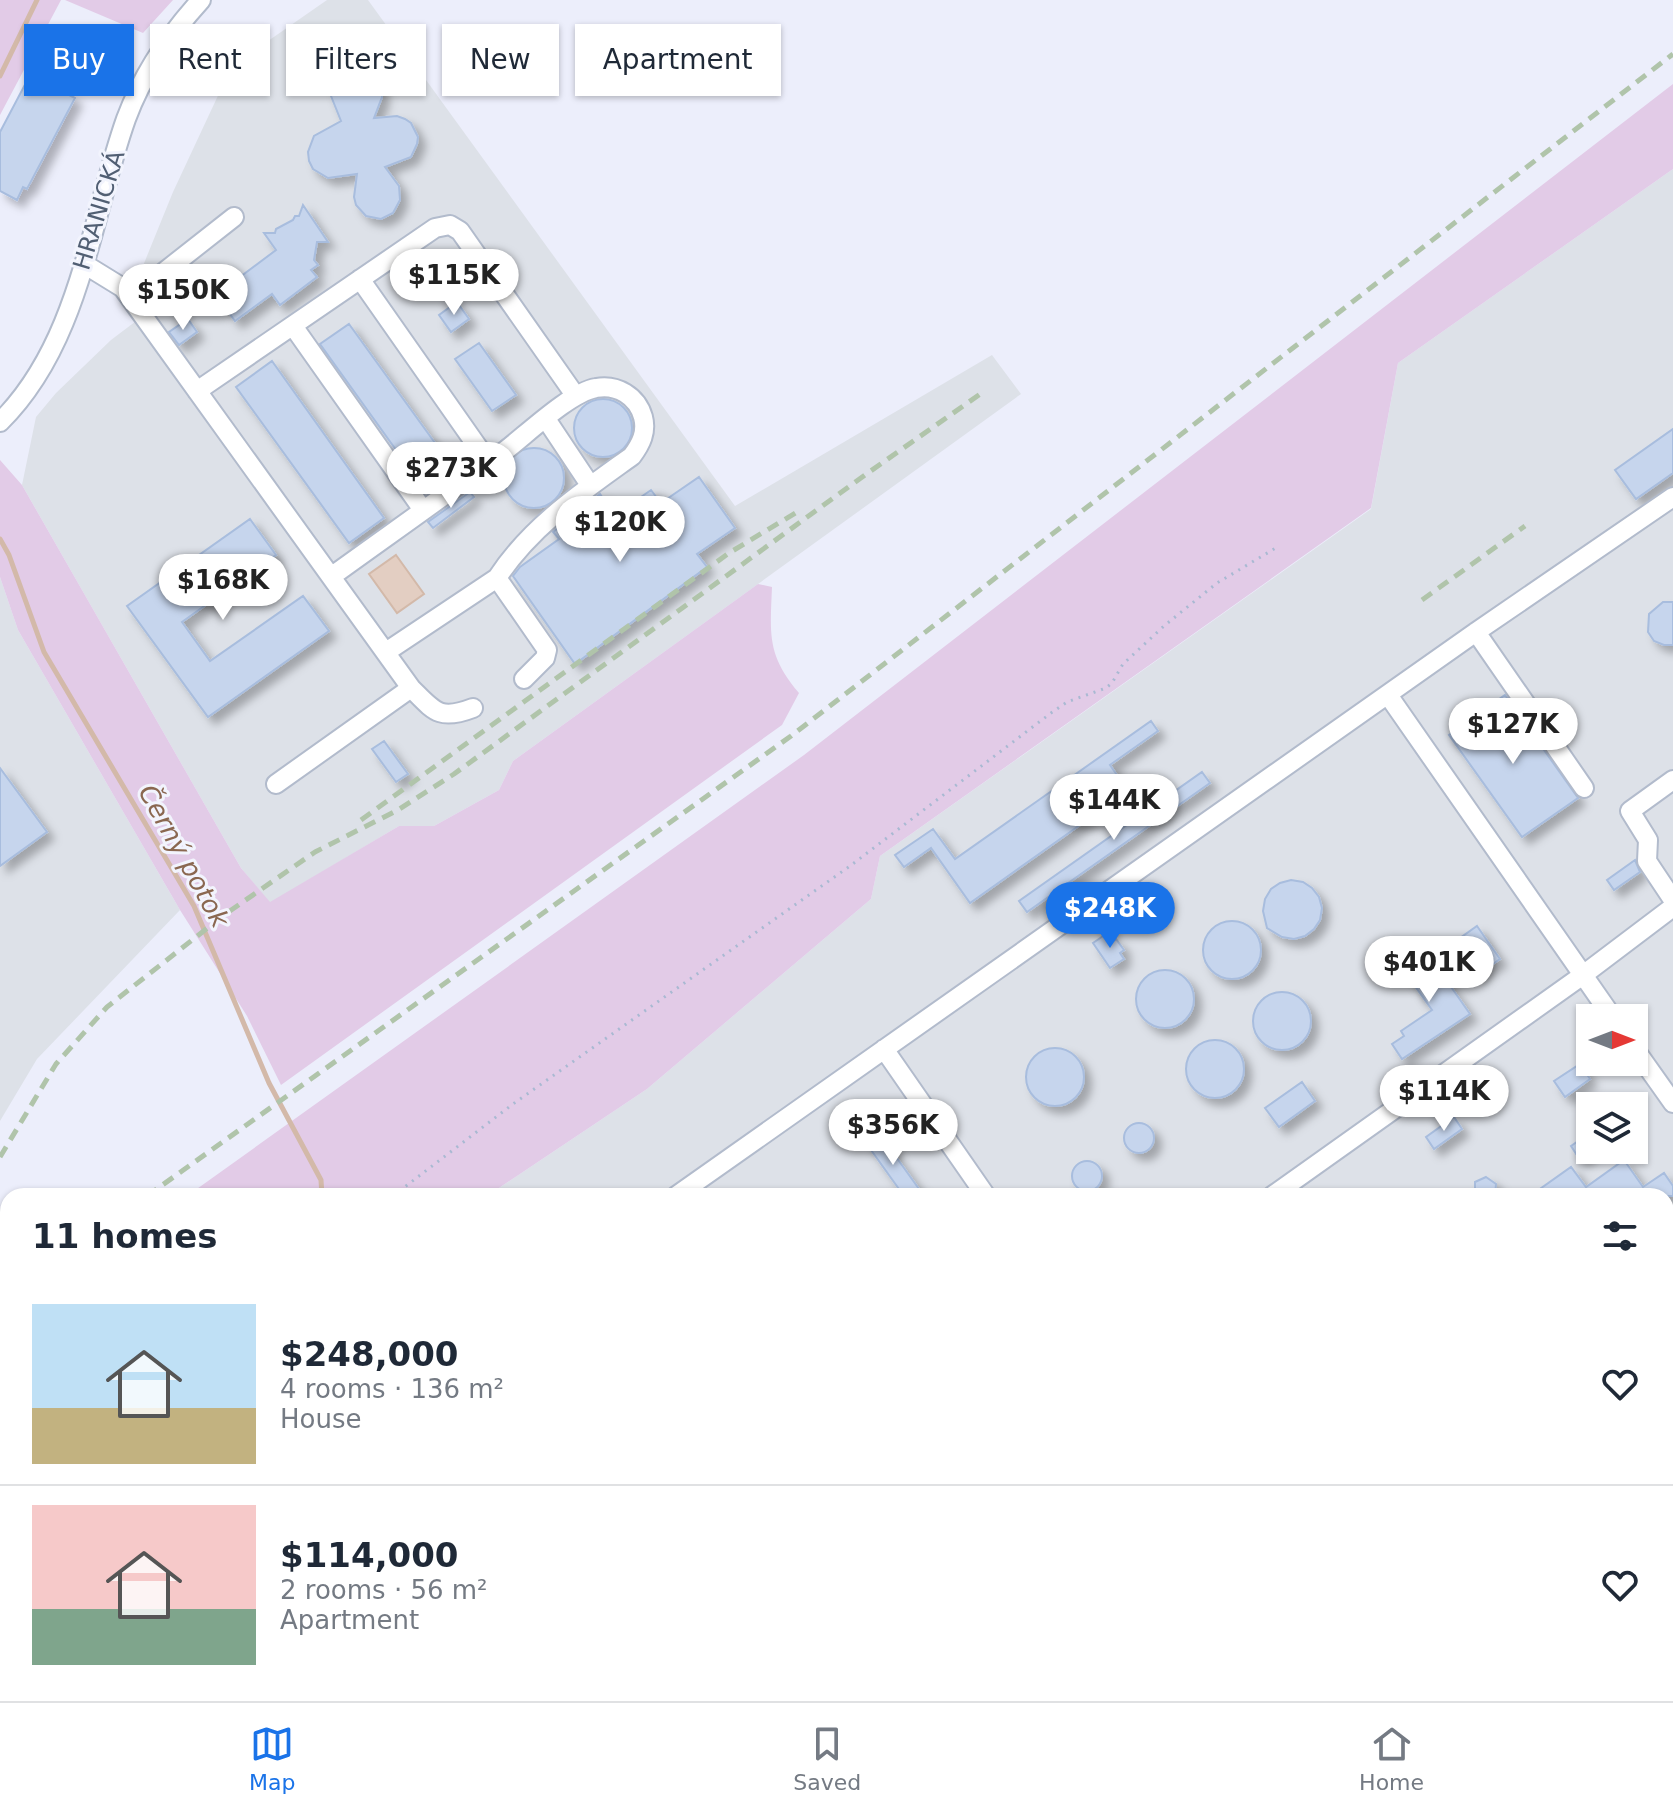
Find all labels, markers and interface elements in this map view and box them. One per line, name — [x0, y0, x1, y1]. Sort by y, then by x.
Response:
chip: Buy — [24, 24, 134, 96]
chip: Rent — [150, 24, 270, 96]
chip: Filters — [286, 24, 426, 96]
chip: New — [442, 24, 559, 96]
chip: Apartment — [575, 24, 781, 96]
street label: HRANICKÁ — [67, 146, 131, 273]
pin: $115K — [398, 249, 510, 317]
text: $115K — [408, 260, 500, 290]
pin: $150K — [127, 264, 239, 332]
text: $150K — [137, 275, 229, 305]
pin: $273K — [395, 442, 507, 510]
text: $273K — [405, 453, 497, 483]
pin: $120K — [564, 496, 676, 564]
text: $120K — [574, 507, 666, 537]
pin: $168K — [167, 554, 279, 622]
text: $168K — [177, 565, 269, 595]
pin: $127K — [1457, 698, 1569, 766]
text: $127K — [1467, 709, 1559, 739]
pin: $144K — [1058, 774, 1170, 842]
water label: Černý potok — [132, 779, 237, 933]
text: $144K — [1068, 785, 1160, 815]
pin: $248K — [1054, 882, 1166, 950]
text: $248K — [1064, 893, 1156, 923]
pin: $401K — [1373, 936, 1485, 1004]
text: $401K — [1383, 947, 1475, 977]
north arrow — [1576, 1004, 1648, 1076]
map controls — [1576, 1004, 1648, 1164]
pin: $114K — [1388, 1065, 1500, 1133]
text: $114K — [1398, 1076, 1490, 1106]
button: layers — [1576, 1092, 1648, 1164]
pin: $356K — [837, 1099, 949, 1167]
text: $356K — [847, 1110, 939, 1140]
icon: filters — [1598, 1214, 1642, 1258]
text: 11 homes — [32, 1216, 217, 1256]
text: $248,000 — [280, 1334, 459, 1374]
icon: home — [96, 1336, 192, 1432]
icon: heart — [1598, 1362, 1642, 1406]
text: 4 rooms · 136 m² — [280, 1374, 504, 1404]
text: House — [280, 1404, 361, 1434]
text: $114,000 — [280, 1535, 459, 1575]
icon: home — [96, 1537, 192, 1633]
icon: heart — [1598, 1563, 1642, 1607]
text: 2 rooms · 56 m² — [280, 1575, 488, 1605]
text: Apartment — [280, 1605, 419, 1635]
tab: Map — [249, 1722, 295, 1795]
tab: Saved — [793, 1722, 861, 1795]
tab: Home — [1359, 1722, 1424, 1795]

